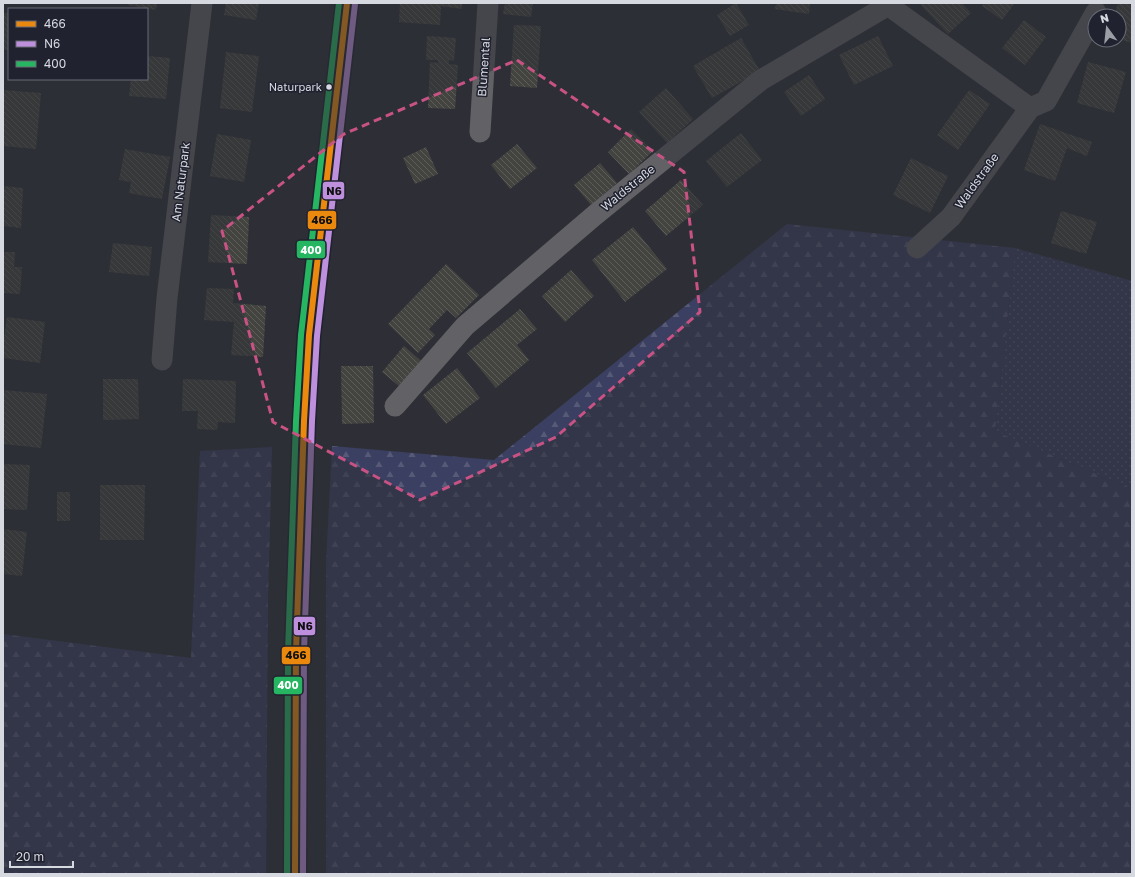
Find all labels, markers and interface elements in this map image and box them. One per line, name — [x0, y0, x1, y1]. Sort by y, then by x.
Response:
legend — [8, 8, 148, 80]
north arrow — [1087, 8, 1127, 48]
text: N — [1099, 10, 1110, 25]
text: 466 — [44, 16, 66, 31]
text: N6 — [44, 36, 60, 51]
street label: Blumental — [474, 37, 493, 97]
text: 400 — [44, 56, 66, 71]
place label: Naturpark — [269, 80, 322, 93]
marker: Naturpark — [324, 82, 334, 92]
street label: Am Naturpark — [168, 141, 193, 222]
street label: Waldstraße — [951, 150, 1002, 212]
street label: Waldstraße — [598, 161, 658, 214]
line badge: N6 — [322, 181, 345, 200]
text: N6 — [326, 184, 342, 197]
line badge: 466 — [307, 210, 337, 230]
text: 466 — [312, 213, 332, 226]
line badge: 400 — [296, 240, 326, 259]
text: 400 — [300, 243, 322, 256]
line badge: N6 — [293, 616, 316, 636]
text: N6 — [297, 619, 313, 632]
line badge: 466 — [281, 646, 311, 665]
text: 466 — [286, 648, 306, 661]
line badge: 400 — [273, 676, 303, 695]
text: 400 — [277, 678, 299, 691]
scale bar — [10, 843, 73, 869]
text: 20 m — [16, 849, 44, 864]

